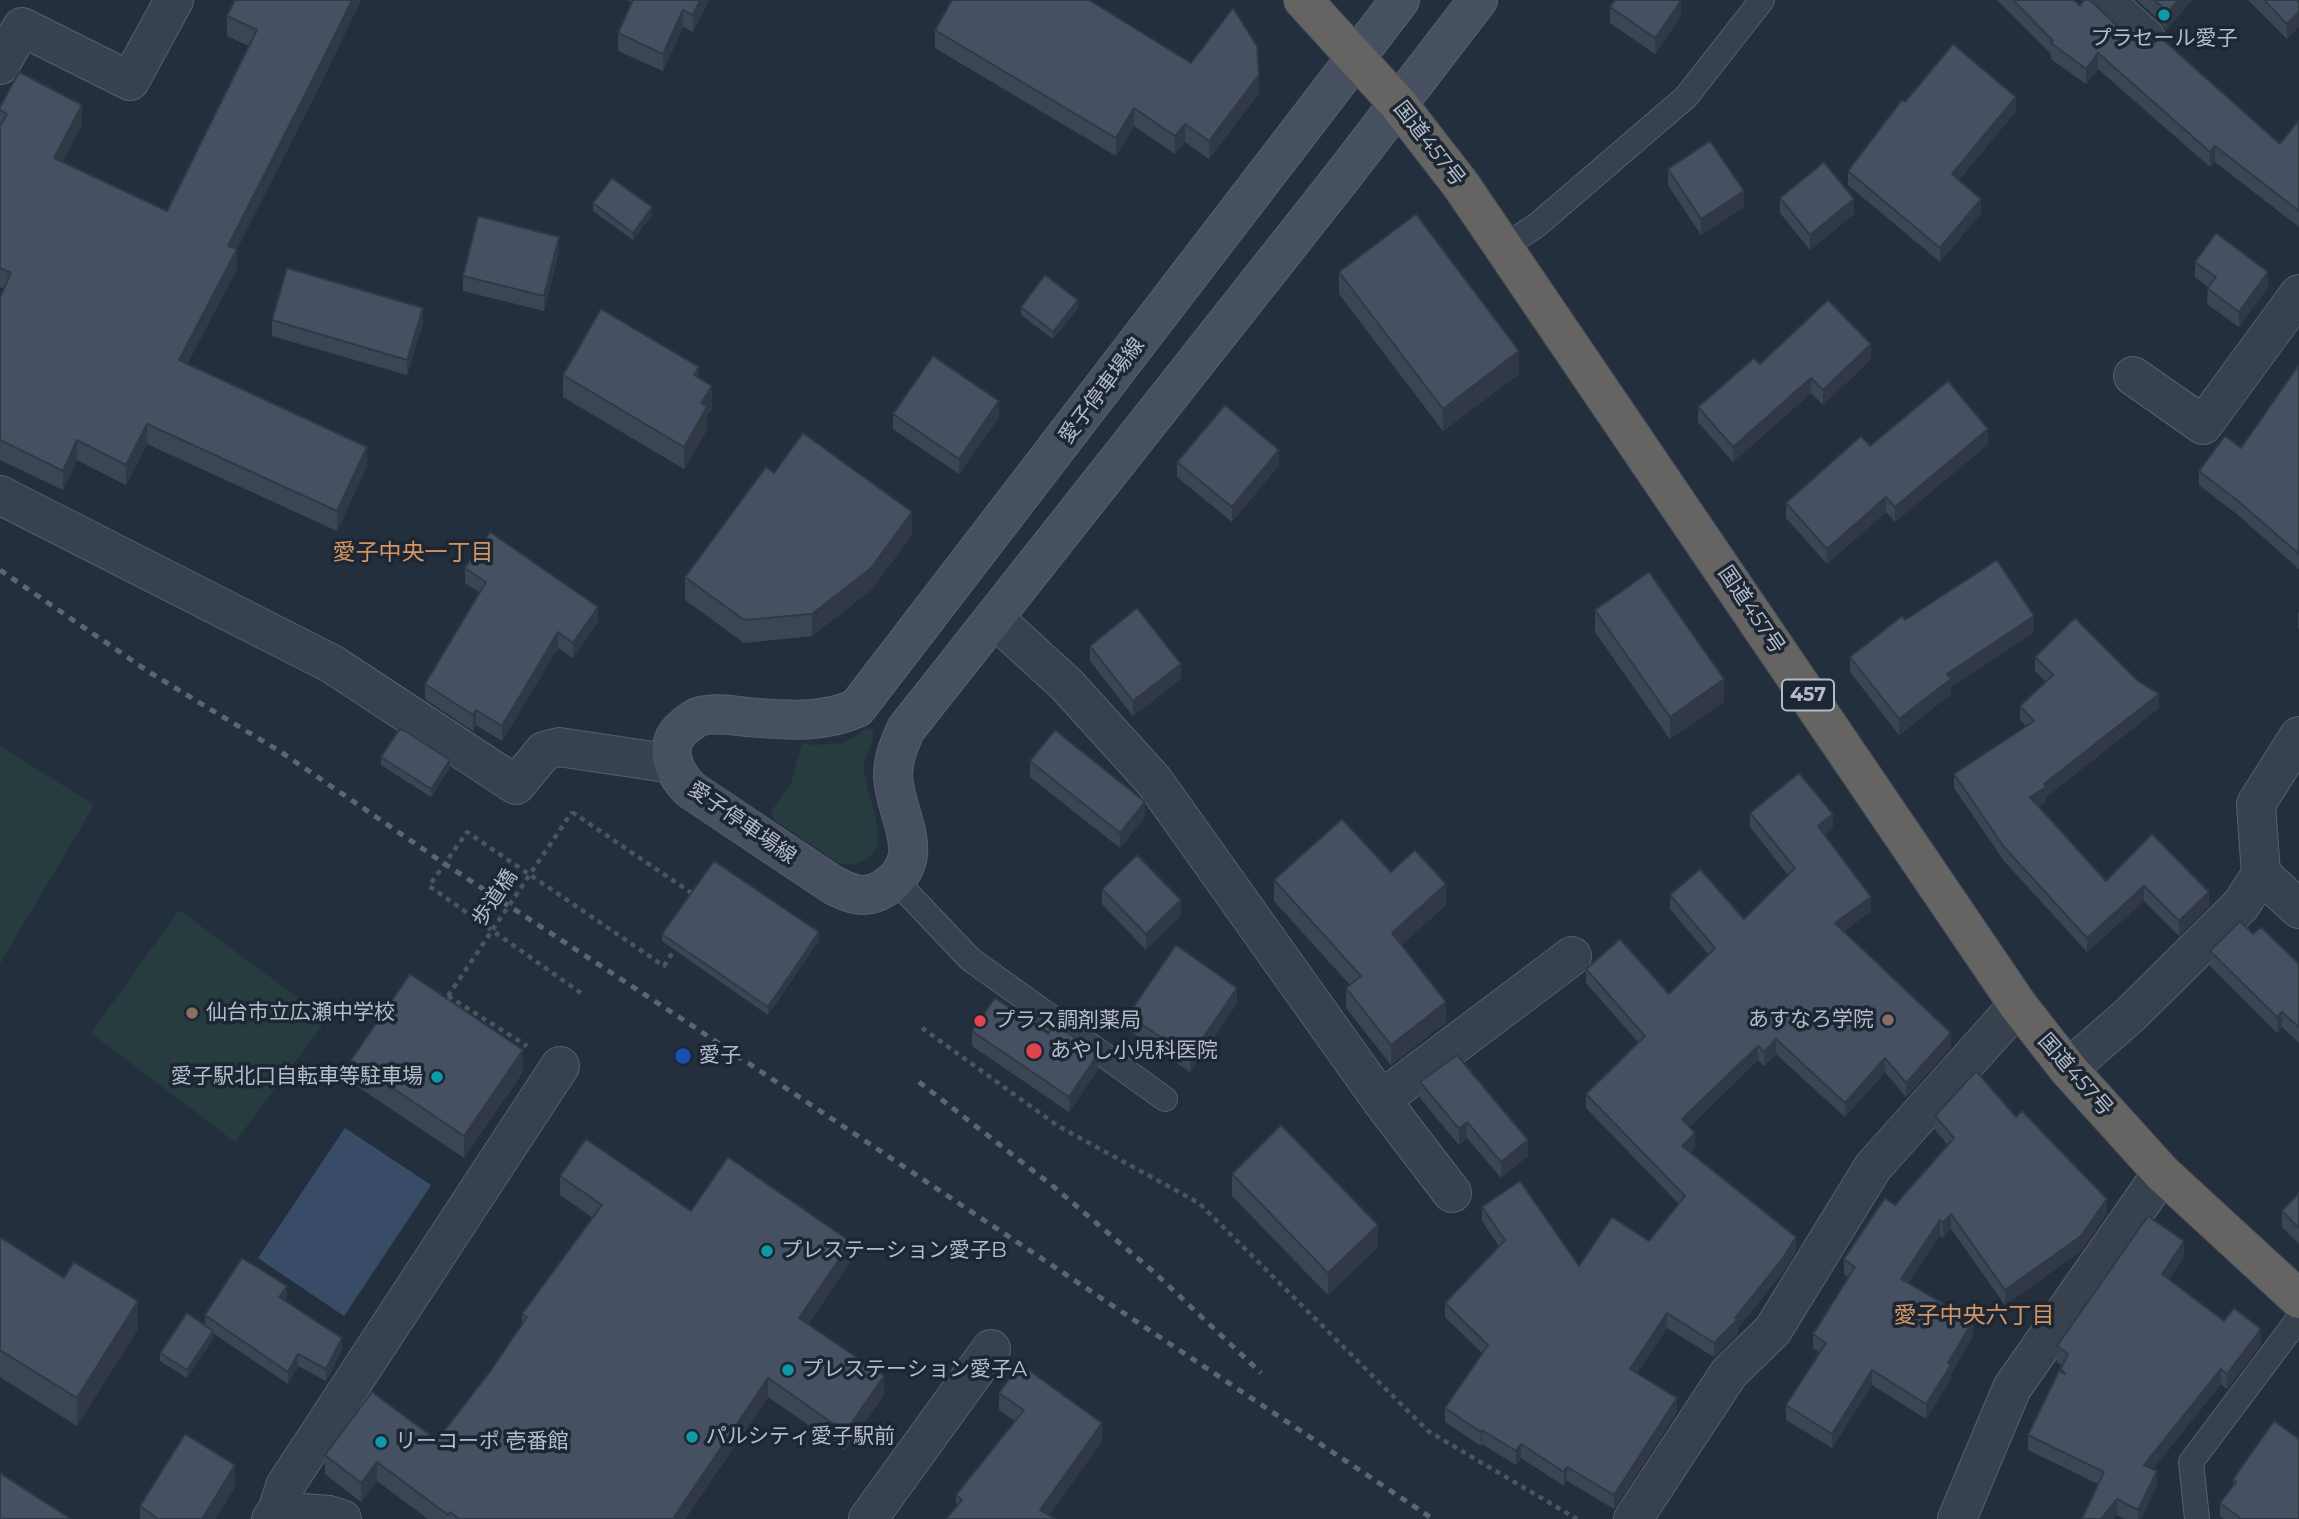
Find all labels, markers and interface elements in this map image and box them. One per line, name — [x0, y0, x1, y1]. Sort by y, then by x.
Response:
marker: プラセール愛子 — [2156, 7, 2172, 23]
place label: プラセール愛子 — [2091, 26, 2237, 52]
street label: 国道457号 — [1388, 97, 1470, 191]
street label: 愛子停車場線 — [1054, 333, 1150, 449]
district label: 愛子中央一丁目 — [333, 539, 493, 567]
street label: 国道457号 — [1712, 561, 1790, 659]
road number: 457 — [1782, 680, 1834, 710]
street label: 愛子停車場線 — [683, 777, 801, 869]
street label: 歩道橋 — [467, 865, 523, 931]
place label: 仙台市立広瀬中学校 — [206, 1000, 395, 1026]
marker: 仙台市立広瀬中学校 — [184, 1005, 200, 1021]
place label: あすなろ学院 — [1748, 1007, 1874, 1033]
place label: プラス調剤薬局 — [994, 1008, 1141, 1034]
marker: あすなろ学院 — [1880, 1012, 1896, 1028]
marker: プラス調剤薬局 — [972, 1013, 988, 1029]
street label: 国道457号 — [2032, 1029, 2118, 1121]
place label: あやし小児科医院 — [1050, 1038, 1218, 1064]
marker: あやし小児科医院 — [1024, 1041, 1044, 1061]
place label: 愛子 — [699, 1043, 741, 1069]
marker: 愛子 — [673, 1046, 693, 1066]
place label: 愛子駅北口自転車等駐車場 — [171, 1064, 423, 1090]
marker: 愛子駅北口自転車等駐車場 — [429, 1069, 445, 1085]
place label: プレステーション愛子B — [781, 1238, 1007, 1264]
marker: プレステーション愛子B — [759, 1243, 775, 1259]
district label: 愛子中央六丁目 — [1894, 1302, 2054, 1330]
place label: プレステーション愛子A — [802, 1357, 1027, 1383]
marker: プレステーション愛子A — [780, 1362, 796, 1378]
place label: パルシティ愛子駅前 — [706, 1424, 895, 1450]
place label: リーコーポ 壱番館 — [395, 1429, 569, 1455]
marker: パルシティ愛子駅前 — [684, 1429, 700, 1445]
marker: リーコーポ 壱番館 — [373, 1434, 389, 1450]

